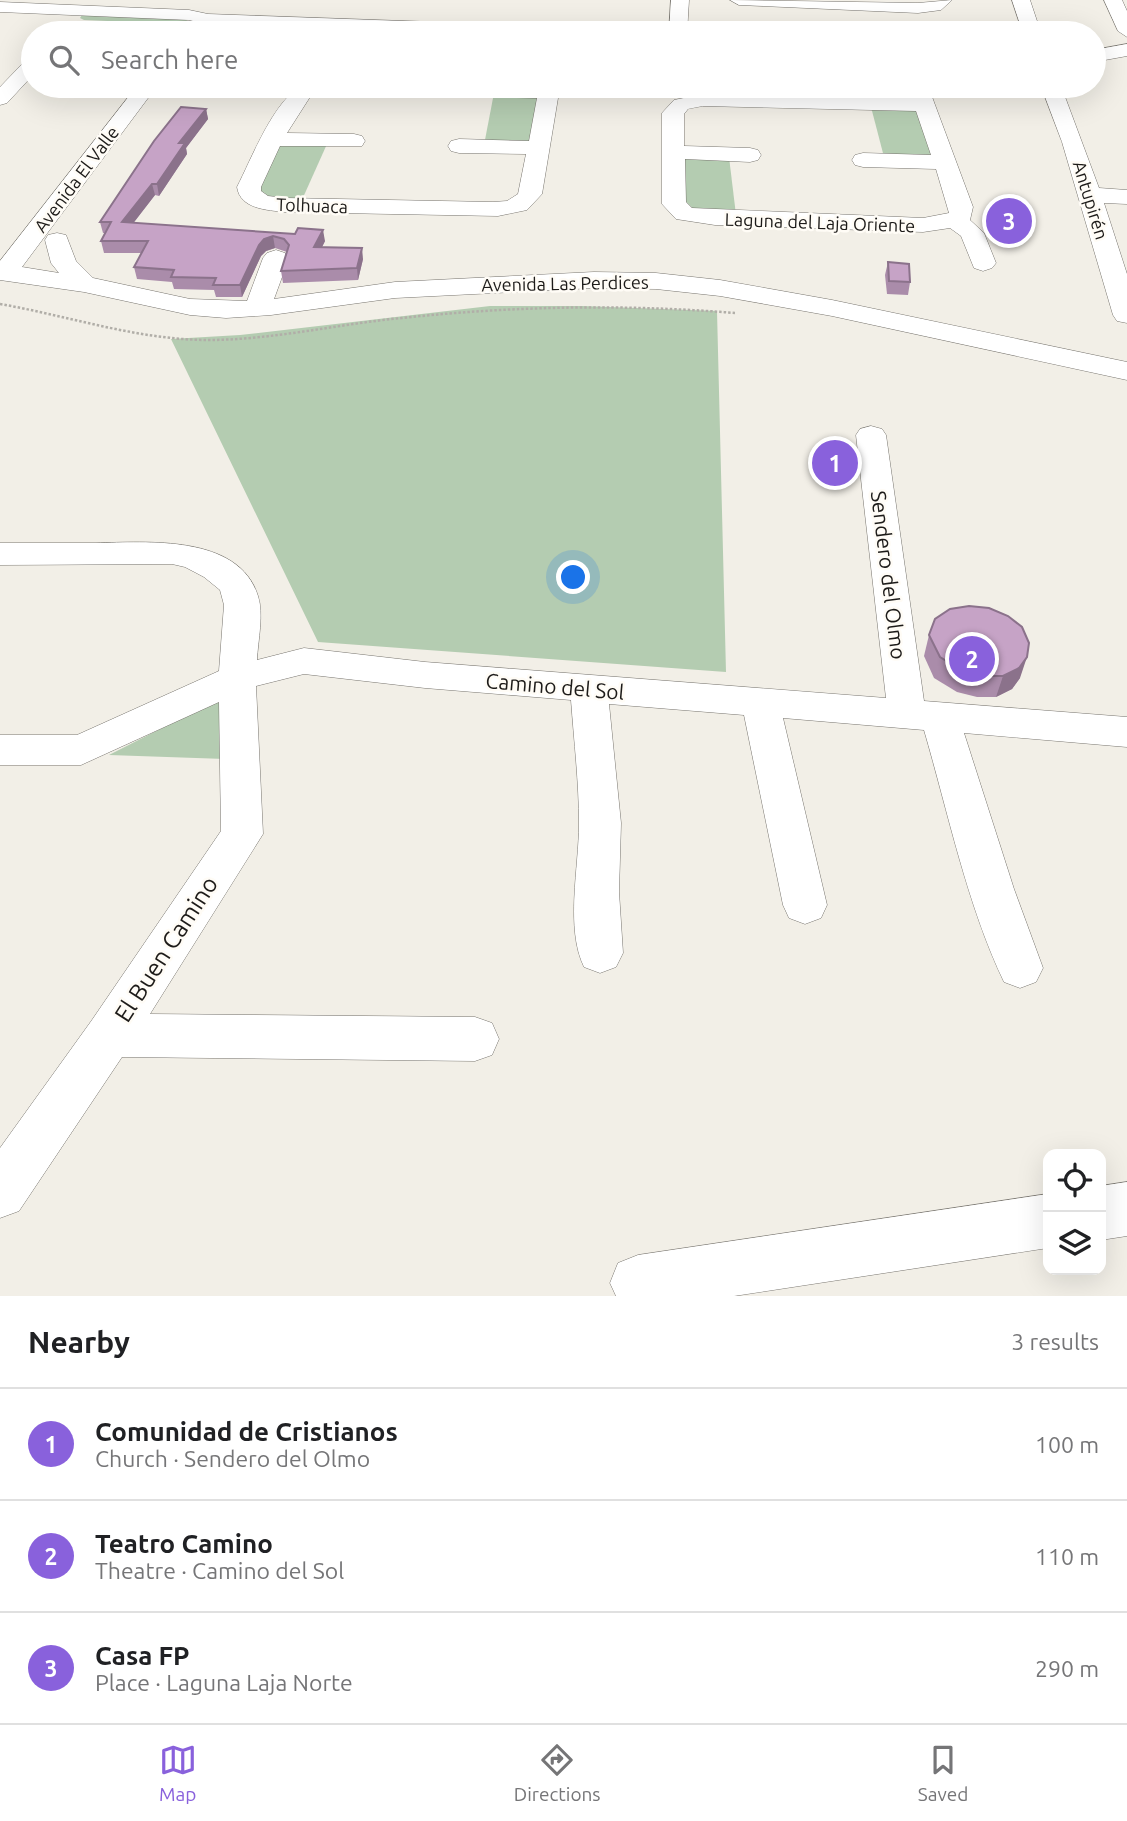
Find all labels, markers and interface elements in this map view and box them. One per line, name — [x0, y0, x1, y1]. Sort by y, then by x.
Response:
search box — [21, 21, 1106, 98]
icon: search — [45, 41, 83, 79]
text: Search here — [101, 45, 238, 74]
street label: Avenida El Valle — [30, 122, 122, 236]
street label: Antupirén — [1070, 158, 1112, 242]
street label: Tolhuaca — [276, 194, 348, 216]
pin: 3 — [986, 195, 1032, 247]
street label: Laguna del Laja Oriente — [724, 209, 916, 235]
street label: Avenida Las Perdices — [481, 272, 649, 294]
pin: 1 — [812, 437, 858, 489]
street label: Sendero del Olmo — [867, 489, 911, 661]
your location — [556, 560, 590, 594]
pin: 2 — [949, 633, 995, 685]
street label: Camino del Sol — [485, 668, 625, 704]
street label: El Buen Camino — [109, 871, 223, 1027]
map controls — [1043, 1149, 1106, 1275]
button: locate — [1043, 1149, 1106, 1212]
button: layers — [1043, 1212, 1106, 1275]
text: Nearby — [28, 1325, 130, 1359]
text: 3 results — [1011, 1329, 1099, 1354]
text: Comunidad de Cristianos — [95, 1417, 398, 1446]
text: 1 — [45, 1432, 57, 1457]
text: 100 m — [1035, 1432, 1099, 1457]
text: Church · Sendero del Olmo — [95, 1446, 370, 1471]
text: Teatro Camino — [95, 1529, 273, 1558]
text: 2 — [45, 1544, 57, 1569]
text: 110 m — [1035, 1544, 1099, 1569]
text: Theatre · Camino del Sol — [95, 1558, 344, 1583]
text: Casa FP — [95, 1641, 190, 1670]
text: 3 — [45, 1656, 57, 1681]
text: 290 m — [1035, 1656, 1099, 1681]
text: Place · Laguna Laja Norte — [95, 1670, 353, 1695]
tab: Map — [159, 1741, 197, 1805]
tab: Directions — [514, 1741, 601, 1805]
tab: Saved — [918, 1741, 968, 1805]

